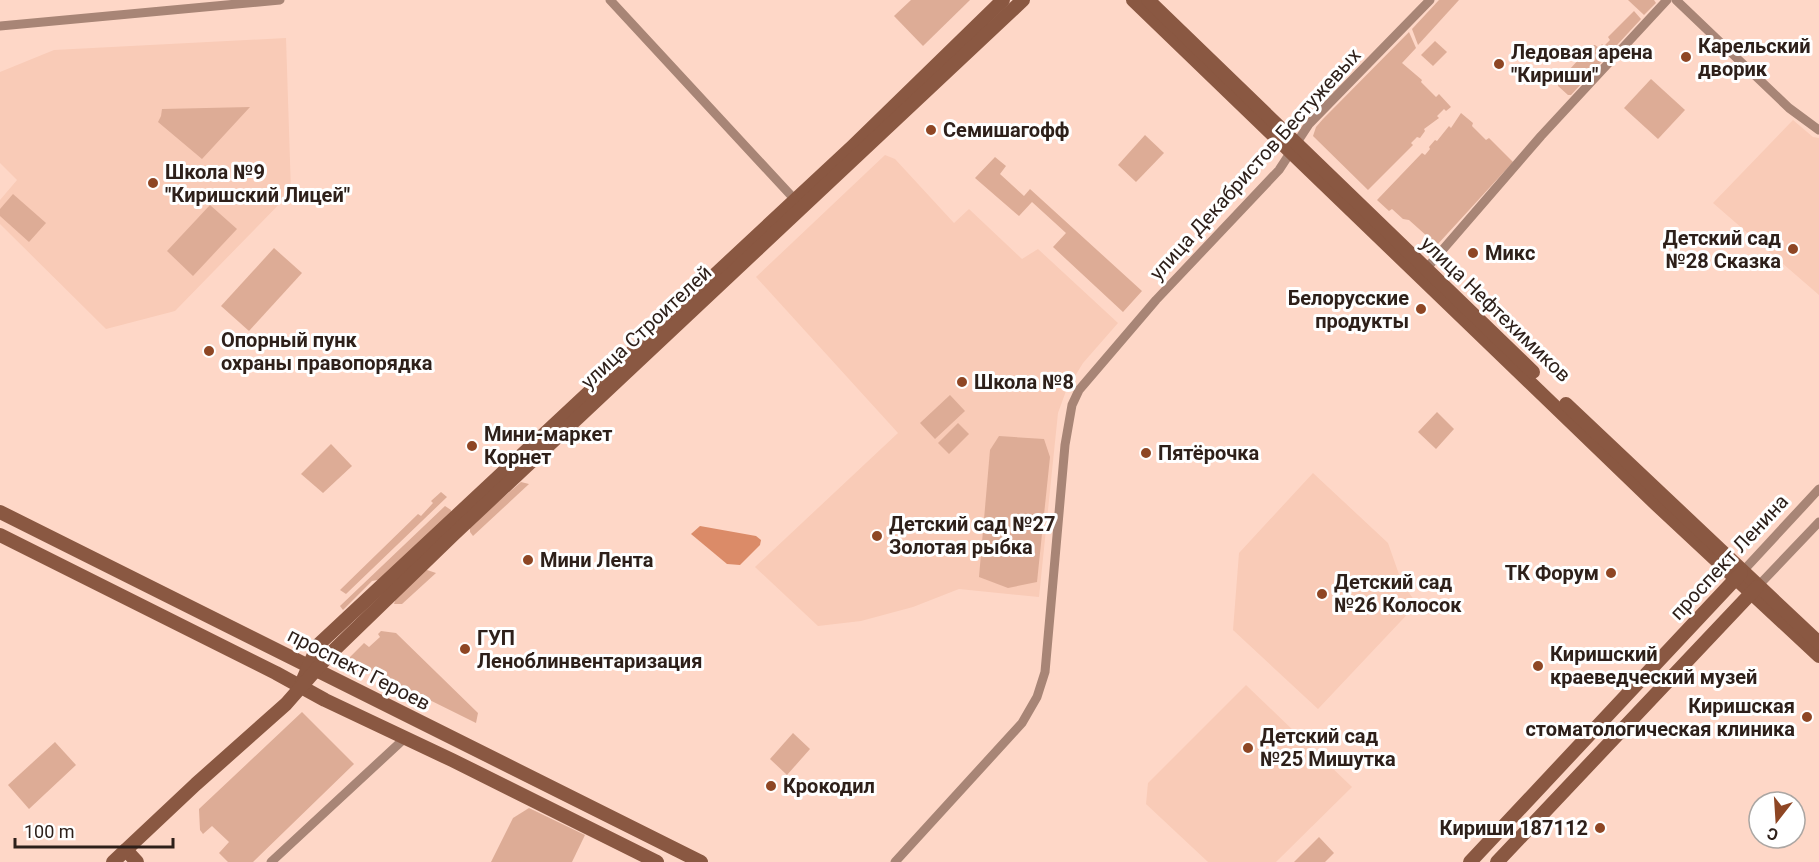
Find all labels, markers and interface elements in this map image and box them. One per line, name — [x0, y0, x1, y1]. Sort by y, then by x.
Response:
place label: Карельский дворик — [1698, 34, 1811, 81]
place label: Ледовая арена "Кириши" — [1511, 40, 1653, 87]
street label: улица Декабристов Бестужевых — [1144, 43, 1366, 285]
marker: Карельский дворик — [1679, 50, 1693, 64]
marker: Ледовая арена "Кириши" — [1492, 57, 1506, 71]
place label: Семишагофф — [943, 118, 1069, 142]
marker: Семишагофф — [924, 123, 938, 137]
place label: Школа №9 "Киришский Лицей" — [165, 160, 350, 207]
marker: Школа №9 "Киришский Лицей" — [146, 176, 160, 190]
place label: Детский сад №28 Сказка — [1663, 226, 1781, 273]
street label: улица Нефтехимиков — [1416, 231, 1576, 387]
place label: Микс — [1485, 241, 1535, 265]
marker: Детский сад №28 Сказка — [1786, 242, 1800, 256]
marker: Микс — [1466, 246, 1480, 260]
street label: улица Строителей — [576, 260, 716, 394]
place label: Белорусские продукты — [1288, 286, 1409, 333]
marker: Белорусские продукты — [1414, 302, 1428, 316]
place label: Опорный пунк охраны правопорядка — [221, 328, 433, 375]
marker: Опорный пунк охраны правопорядка — [202, 344, 216, 358]
place label: Школа №8 — [974, 370, 1074, 394]
marker: Школа №8 — [955, 375, 969, 389]
place label: Мини-маркет Корнет — [484, 422, 613, 469]
marker: Мини-маркет Корнет — [465, 439, 479, 453]
place label: Пятёрочка — [1158, 441, 1260, 465]
marker: Пятёрочка — [1139, 446, 1153, 460]
street label: проспект Ленина — [1665, 489, 1793, 625]
place label: Детский сад №27 Золотая рыбка — [889, 512, 1055, 559]
marker: Детский сад №27 Золотая рыбка — [870, 529, 884, 543]
place label: Мини Лента — [540, 548, 654, 572]
marker: Мини Лента — [521, 553, 535, 567]
place label: ТК Форум — [1505, 561, 1599, 585]
marker: ТК Форум — [1604, 566, 1618, 580]
place label: Детский сад №26 Колосок — [1334, 570, 1462, 617]
marker: Детский сад №26 Колосок — [1315, 587, 1329, 601]
street label: проспект Героев — [284, 623, 434, 715]
place label: ГУП Леноблинвентаризация — [477, 626, 702, 673]
marker: ГУП Леноблинвентаризация — [458, 642, 472, 656]
place label: Киришский краеведческий музей — [1550, 642, 1757, 689]
marker: Киришский краеведческий музей — [1531, 659, 1545, 673]
place label: Киришская стоматологическая клиника — [1525, 694, 1795, 741]
marker: Киришская стоматологическая клиника — [1800, 710, 1814, 724]
place label: Детский сад №25 Мишутка — [1260, 724, 1396, 771]
marker: Детский сад №25 Мишутка — [1241, 741, 1255, 755]
place label: Крокодил — [783, 774, 875, 798]
marker: Крокодил — [764, 779, 778, 793]
north arrow — [1747, 790, 1807, 850]
scale bar — [15, 811, 172, 849]
place label: Кириши 187112 — [1440, 816, 1588, 840]
text: 100 m — [24, 821, 75, 842]
marker: Кириши 187112 — [1593, 821, 1607, 835]
text: С — [1765, 823, 1781, 844]

